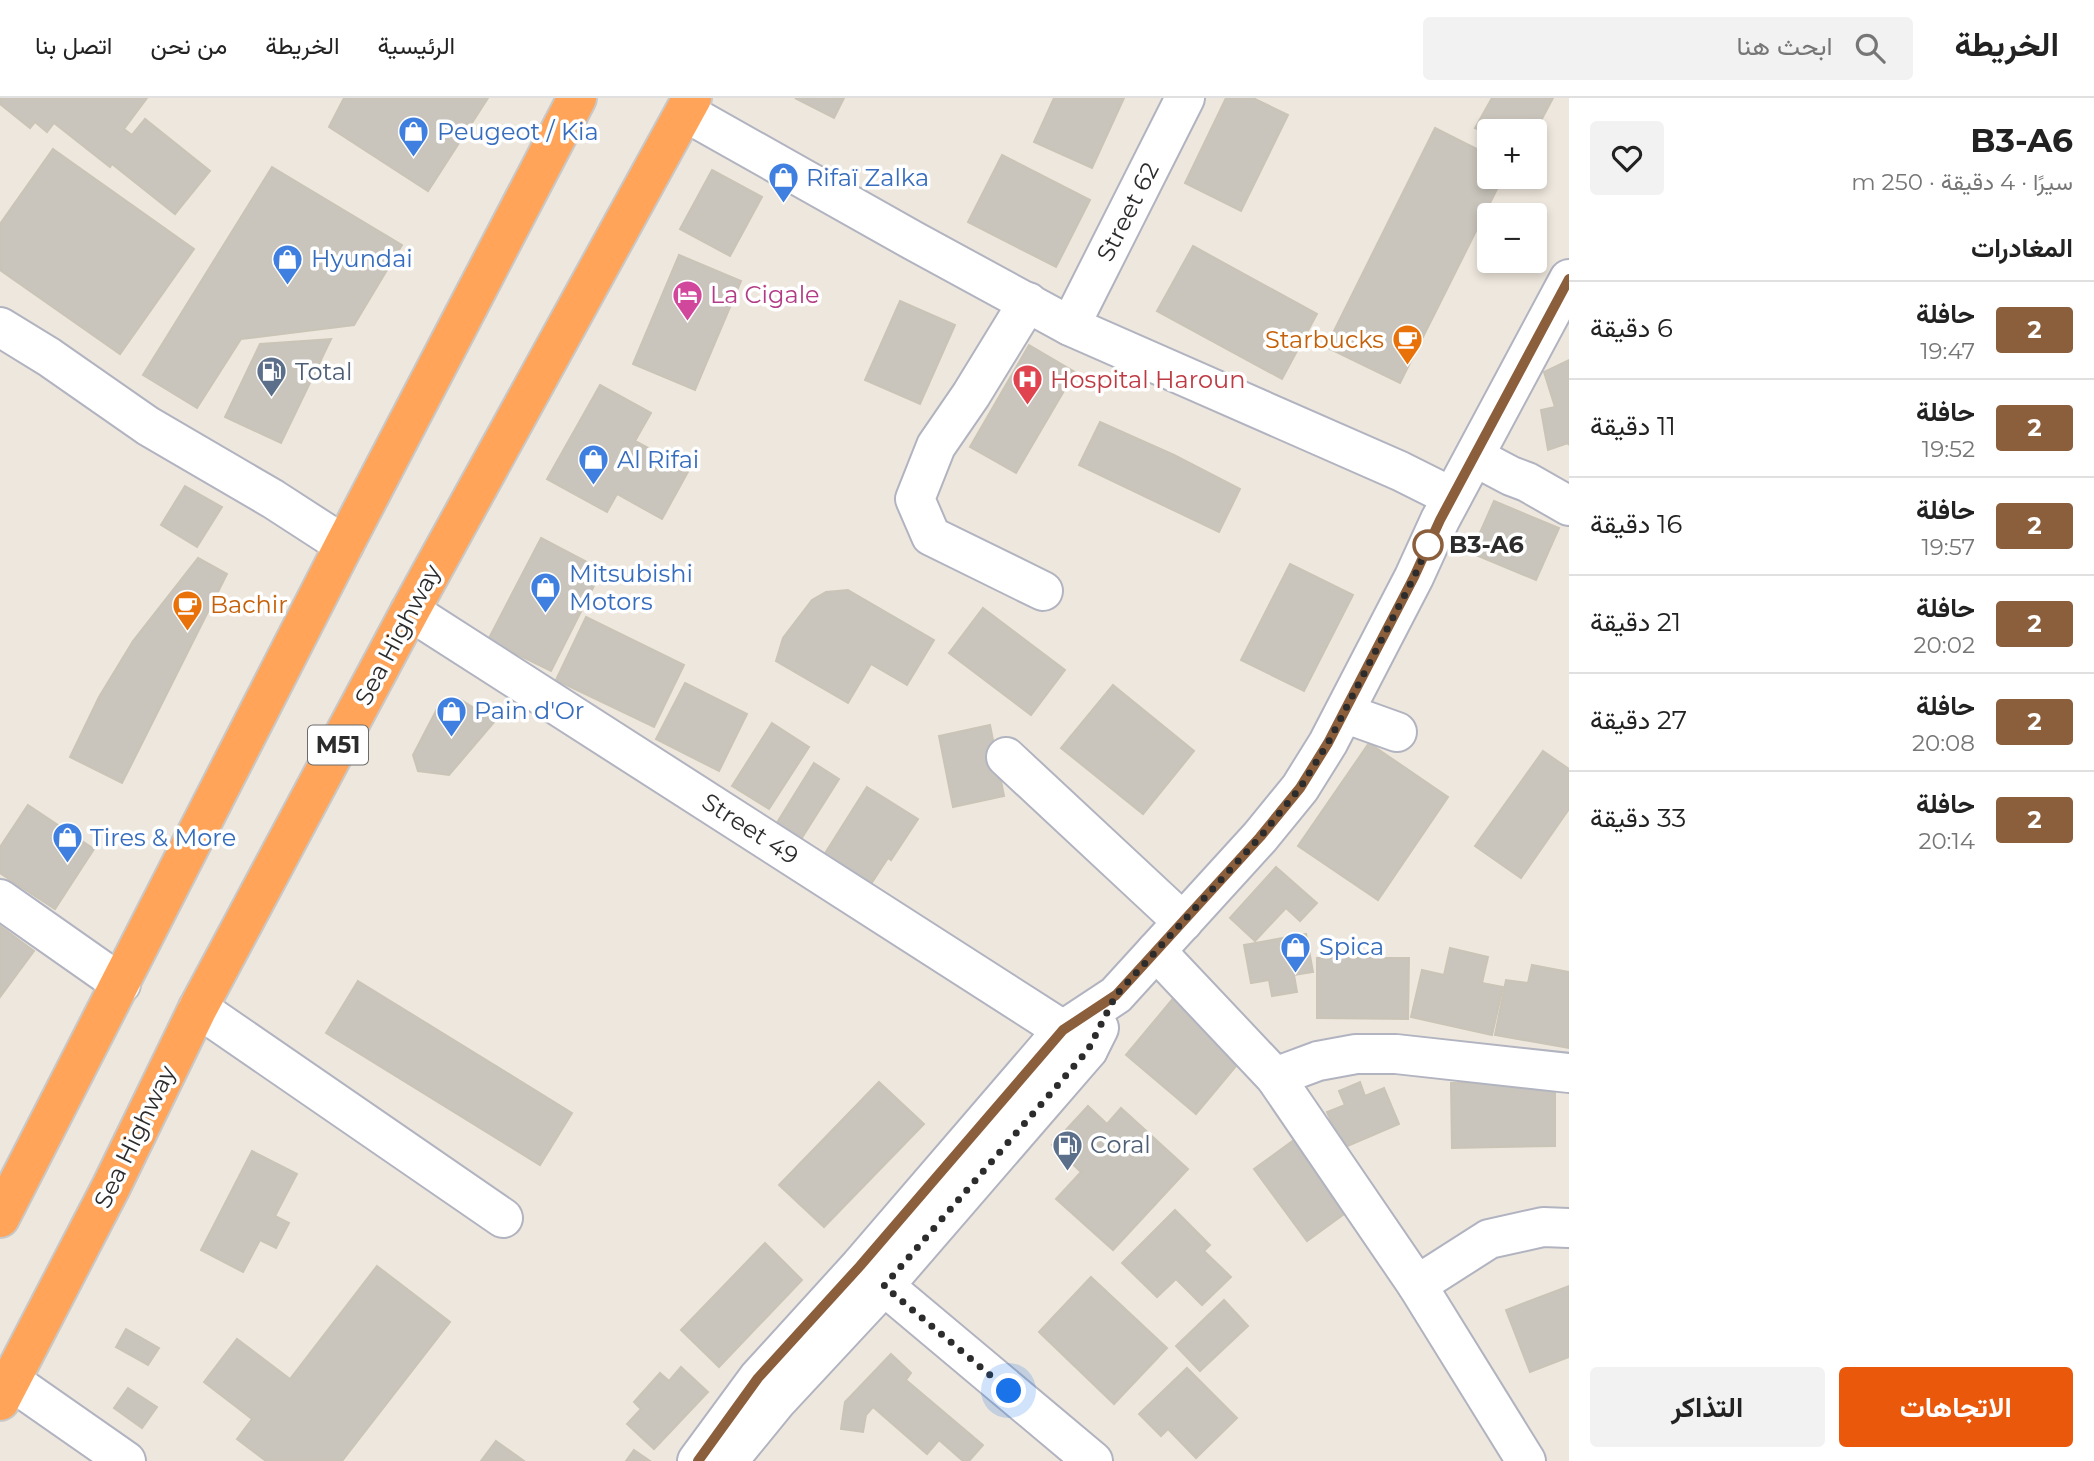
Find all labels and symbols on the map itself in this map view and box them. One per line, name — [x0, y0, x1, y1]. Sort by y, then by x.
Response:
shop icon: Peugeot / Kia — [397, 115, 431, 159]
place label: Peugeot / Kia — [437, 117, 599, 146]
street label: Street 62 — [1090, 157, 1165, 266]
shop icon: Rifaï Zalka — [766, 161, 800, 205]
place label: Rifaï Zalka — [806, 163, 929, 192]
shop icon: Hyundai — [271, 242, 305, 286]
place label: Hyundai — [311, 244, 413, 273]
hotel icon: La Cigale — [670, 278, 704, 322]
place label: La Cigale — [710, 280, 820, 309]
cafe icon: Starbucks — [1390, 323, 1424, 367]
place label: Starbucks — [1265, 325, 1384, 354]
fuel station icon: Total — [255, 355, 289, 399]
place label: Total — [295, 357, 352, 386]
hospital icon: Hospital Haroun — [1010, 363, 1044, 407]
place label: Hospital Haroun — [1050, 365, 1245, 394]
shop icon: Al Rifai — [577, 443, 611, 487]
place label: Al Rifai — [617, 445, 699, 474]
marker: B3-A6 — [1413, 530, 1443, 560]
place label: B3-A6 — [1449, 530, 1524, 559]
street label: Sea Highway — [348, 559, 447, 710]
place label: Mitsubishi Motors — [569, 559, 693, 616]
shop icon: Mitsubishi Motors — [529, 571, 563, 615]
cafe icon: Bachir — [170, 588, 204, 632]
place label: Bachir — [210, 590, 288, 619]
shop icon: Pain d'Or — [434, 694, 468, 738]
place label: Pain d'Or — [474, 696, 584, 725]
road number: M51 — [308, 726, 368, 764]
street label: Street 49 — [697, 787, 804, 870]
shop icon: Tires & More — [50, 821, 84, 865]
place label: Tires & More — [90, 823, 236, 852]
shop icon: Spica — [1279, 930, 1313, 974]
place label: Spica — [1319, 932, 1384, 961]
street label: Sea Highway — [88, 1061, 182, 1213]
fuel station icon: Coral — [1050, 1128, 1084, 1172]
place label: Coral — [1090, 1130, 1151, 1159]
your location — [991, 1373, 1026, 1408]

